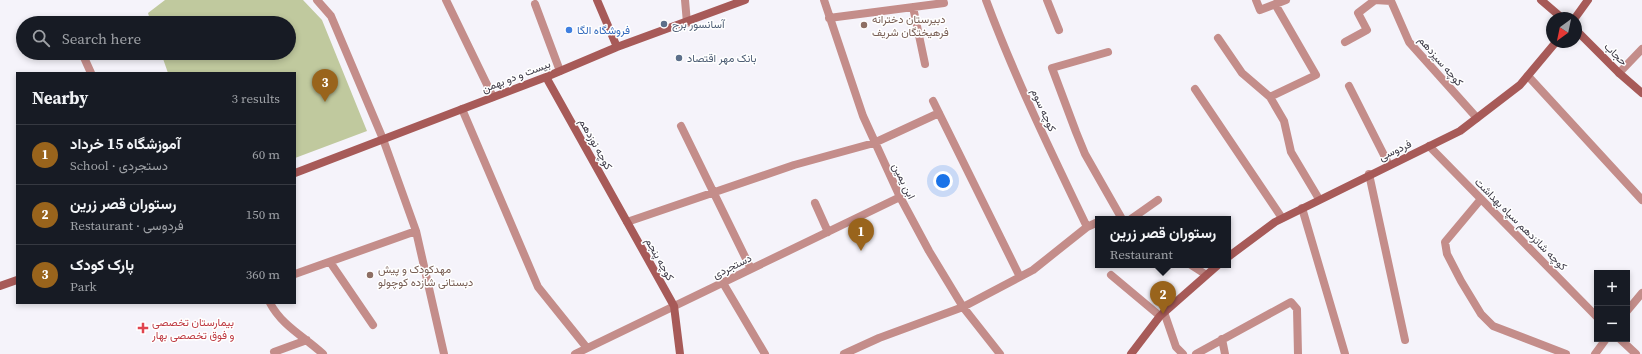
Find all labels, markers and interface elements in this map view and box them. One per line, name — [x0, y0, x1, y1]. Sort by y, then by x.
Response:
place label: دبیرستان دخترانه فرهیختگان شریف — [872, 12, 949, 40]
north arrow — [1546, 12, 1582, 48]
search box — [16, 16, 296, 60]
place label: آسانسور برج — [672, 17, 726, 32]
marker: آسانسور برج — [659, 19, 669, 29]
marker: دبیرستان دخترانه فرهیختگان شریف — [859, 20, 869, 30]
place label: فروشگاه الگا — [577, 23, 630, 38]
marker: فروشگاه الگا — [564, 25, 574, 35]
icon: search — [30, 27, 52, 49]
text: Search here — [62, 28, 141, 49]
street label: کوچه سیزدهم — [1415, 33, 1467, 90]
street label: حجاب — [1601, 39, 1631, 69]
place label: بانک مهر اقتصاد — [687, 51, 756, 66]
marker: بانک مهر اقتصاد — [674, 53, 684, 63]
street label: بیست و دو بهمن — [480, 56, 553, 96]
pin: 3 — [312, 69, 338, 102]
text: Nearby — [32, 86, 88, 110]
street label: کوچه سوم — [1027, 86, 1060, 134]
text: 3 results — [232, 90, 280, 107]
street label: کوچه نوزدهم — [575, 116, 616, 173]
text: آموزشگاه 15 خرداد — [70, 133, 181, 154]
street label: فردوسی — [1376, 136, 1414, 165]
text: 1 — [41, 146, 49, 163]
text: 60 m — [252, 146, 280, 163]
text: School · دستجردی — [70, 157, 168, 174]
street label: ابن یمین — [888, 161, 919, 202]
your location — [933, 171, 953, 191]
street label: کوچه شانزدهم سپاه بهداشت — [1471, 175, 1570, 274]
text: رستوران قصر زرین — [70, 193, 176, 214]
text: 2 — [41, 206, 49, 223]
text: 150 m — [246, 206, 280, 223]
popup — [1095, 216, 1231, 268]
text: Restaurant · فردوسی — [70, 217, 184, 234]
pin: 1 — [848, 218, 874, 251]
text: رستوران قصر زرین — [1110, 222, 1216, 243]
street label: کوچه پنجم — [642, 235, 678, 284]
text: Restaurant — [1110, 246, 1173, 263]
street label: دستجردی — [710, 251, 754, 282]
text: پارک کودک — [70, 254, 134, 275]
place label: مهدکودک و پیش دبستانی شازده کوچولو — [378, 262, 473, 290]
text: 3 — [41, 266, 49, 283]
text: 360 m — [246, 266, 280, 283]
marker: مهدکودک و پیش دبستانی شازده کوچولو — [365, 270, 375, 280]
map controls — [1594, 270, 1630, 342]
button: + — [1594, 270, 1630, 306]
text: Park — [70, 278, 97, 295]
pin: 2 — [1150, 281, 1176, 314]
button: − — [1594, 306, 1630, 342]
place label: بیمارستان تخصصی و فوق تخصصی بهار — [151, 315, 235, 343]
marker: بیمارستان تخصصی و فوق تخصصی بهار — [137, 322, 149, 334]

